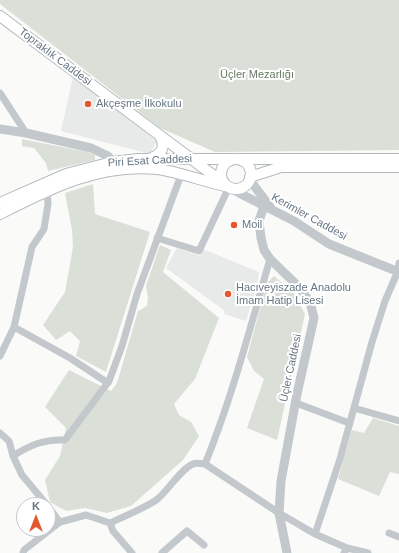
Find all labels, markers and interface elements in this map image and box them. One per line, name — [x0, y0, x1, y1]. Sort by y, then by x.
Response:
street label: Topraklık Caddesi — [16, 25, 94, 89]
park label: Üçler Mezarlığı — [220, 68, 294, 82]
place label: Akçeşme İlkokulu — [96, 97, 182, 111]
marker: Akçeşme İlkokulu — [83, 99, 93, 109]
street label: Piri Esat Caddesi — [108, 152, 192, 170]
street label: Kerimler Caddesi — [269, 191, 349, 243]
place label: Moil — [242, 218, 262, 232]
marker: Moil — [229, 220, 239, 230]
place label: Hacıveyiszade Anadolu İmam Hatip Lisesi — [236, 281, 351, 307]
marker: Hacıveyiszade Anadolu İmam Hatip Lisesi — [223, 289, 233, 299]
street label: Üçler Caddesi — [277, 333, 305, 403]
north arrow — [16, 497, 56, 537]
text: K — [32, 500, 40, 512]

